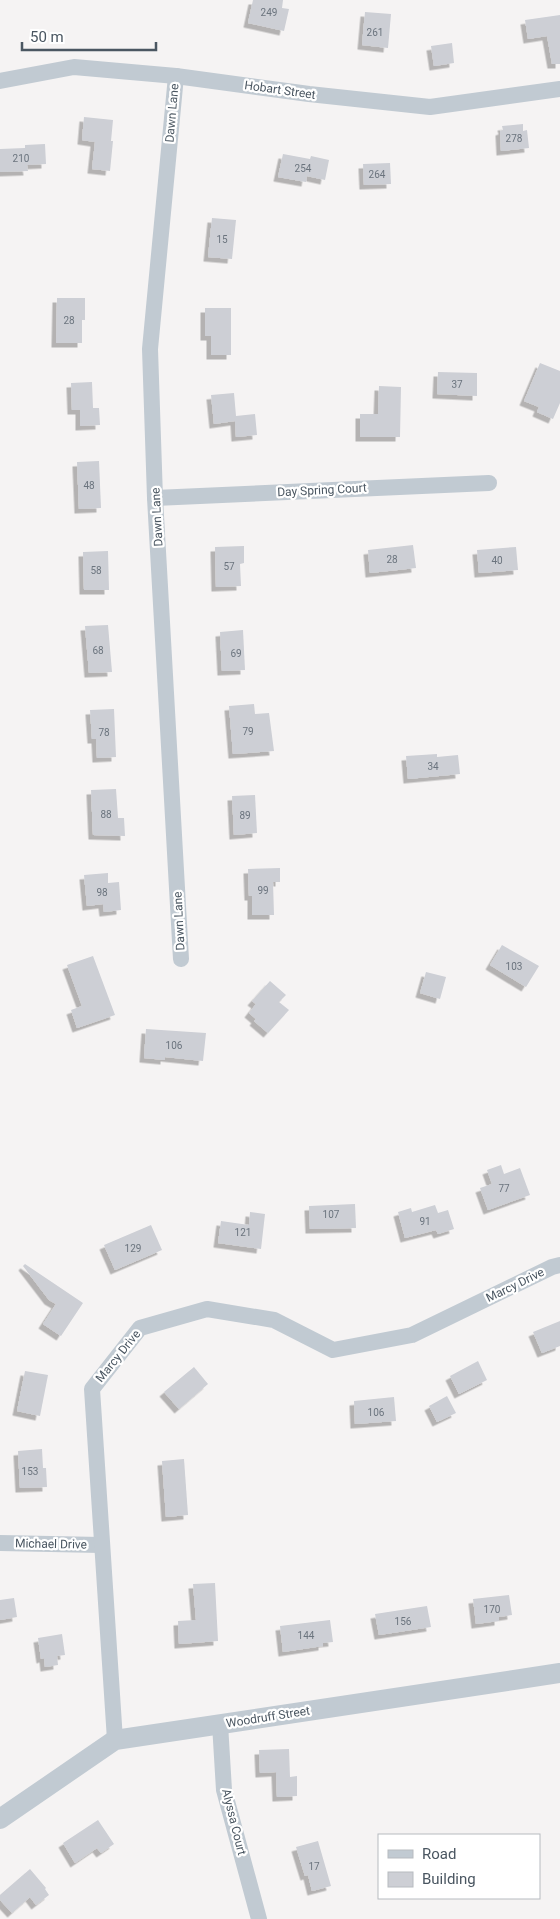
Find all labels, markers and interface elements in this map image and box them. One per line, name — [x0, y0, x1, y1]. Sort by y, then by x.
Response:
house number: 249 — [261, 7, 277, 18]
scale bar — [22, 20, 156, 52]
house number: 261 — [367, 27, 383, 38]
text: 50 m — [30, 28, 64, 46]
street label: Hobart Street — [244, 78, 316, 102]
street label: Dawn Lane — [162, 83, 182, 143]
house number: 278 — [506, 133, 523, 144]
house number: 210 — [13, 153, 30, 164]
house number: 254 — [295, 163, 312, 174]
house number: 264 — [369, 169, 386, 180]
house number: 15 — [216, 234, 228, 245]
house number: 28 — [63, 315, 75, 326]
house number: 37 — [451, 379, 463, 390]
house number: 48 — [83, 480, 95, 491]
street label: Day Spring Court — [277, 481, 367, 499]
street label: Dawn Lane — [148, 487, 166, 547]
house number: 28 — [386, 554, 398, 565]
house number: 40 — [491, 555, 503, 566]
house number: 57 — [223, 561, 235, 572]
house number: 58 — [90, 565, 102, 576]
house number: 68 — [92, 645, 104, 656]
house number: 69 — [230, 648, 242, 659]
house number: 79 — [242, 726, 254, 737]
house number: 78 — [98, 727, 110, 738]
house number: 34 — [427, 761, 439, 772]
house number: 88 — [100, 809, 112, 820]
house number: 89 — [239, 810, 251, 821]
house number: 99 — [257, 885, 269, 896]
house number: 98 — [96, 887, 108, 898]
street label: Dawn Lane — [170, 891, 188, 951]
house number: 103 — [506, 961, 522, 972]
house number: 106 — [166, 1040, 183, 1051]
house number: 77 — [498, 1183, 510, 1194]
house number: 107 — [323, 1209, 340, 1220]
house number: 91 — [419, 1216, 431, 1227]
house number: 121 — [235, 1227, 251, 1238]
house number: 129 — [125, 1243, 141, 1254]
street label: Marcy Drive — [484, 1265, 546, 1305]
street label: Marcy Drive — [93, 1327, 143, 1385]
house number: 106 — [368, 1407, 385, 1418]
house number: 153 — [22, 1466, 38, 1477]
street label: Michael Drive — [15, 1536, 87, 1552]
house number: 170 — [484, 1604, 501, 1615]
house number: 156 — [395, 1616, 412, 1627]
house number: 144 — [298, 1630, 315, 1641]
street label: Woodruff Street — [225, 1703, 311, 1731]
street label: Alyssa Court — [219, 1787, 249, 1857]
legend — [378, 1834, 540, 1899]
text: Road — [422, 1845, 456, 1863]
house number: 17 — [308, 1861, 320, 1872]
text: Building — [422, 1870, 476, 1888]

